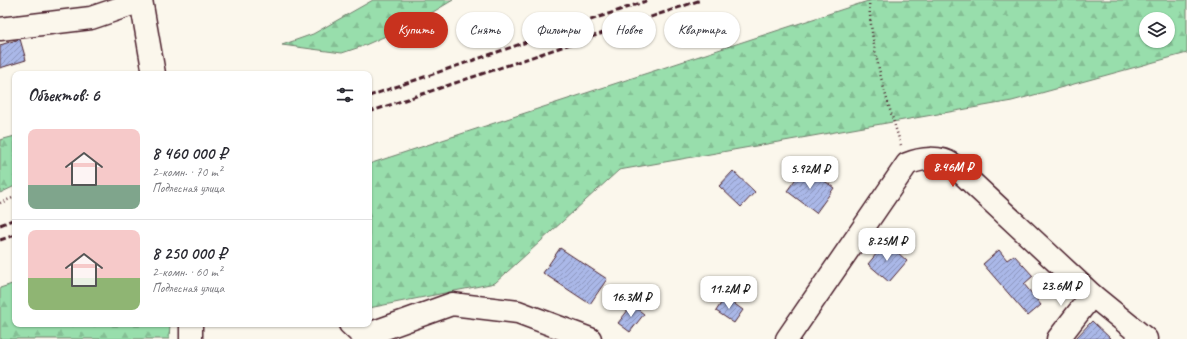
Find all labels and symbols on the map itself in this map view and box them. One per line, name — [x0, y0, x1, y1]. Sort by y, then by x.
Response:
pin: 8.46M ₽ — [916, 154, 990, 188]
pin: 5.92M ₽ — [773, 156, 847, 190]
pin: 8.25M ₽ — [850, 228, 924, 262]
pin: 23.6M ₽ — [1024, 273, 1098, 307]
pin: 11.2M ₽ — [692, 276, 766, 310]
pin: 16.3M ₽ — [594, 284, 668, 318]

